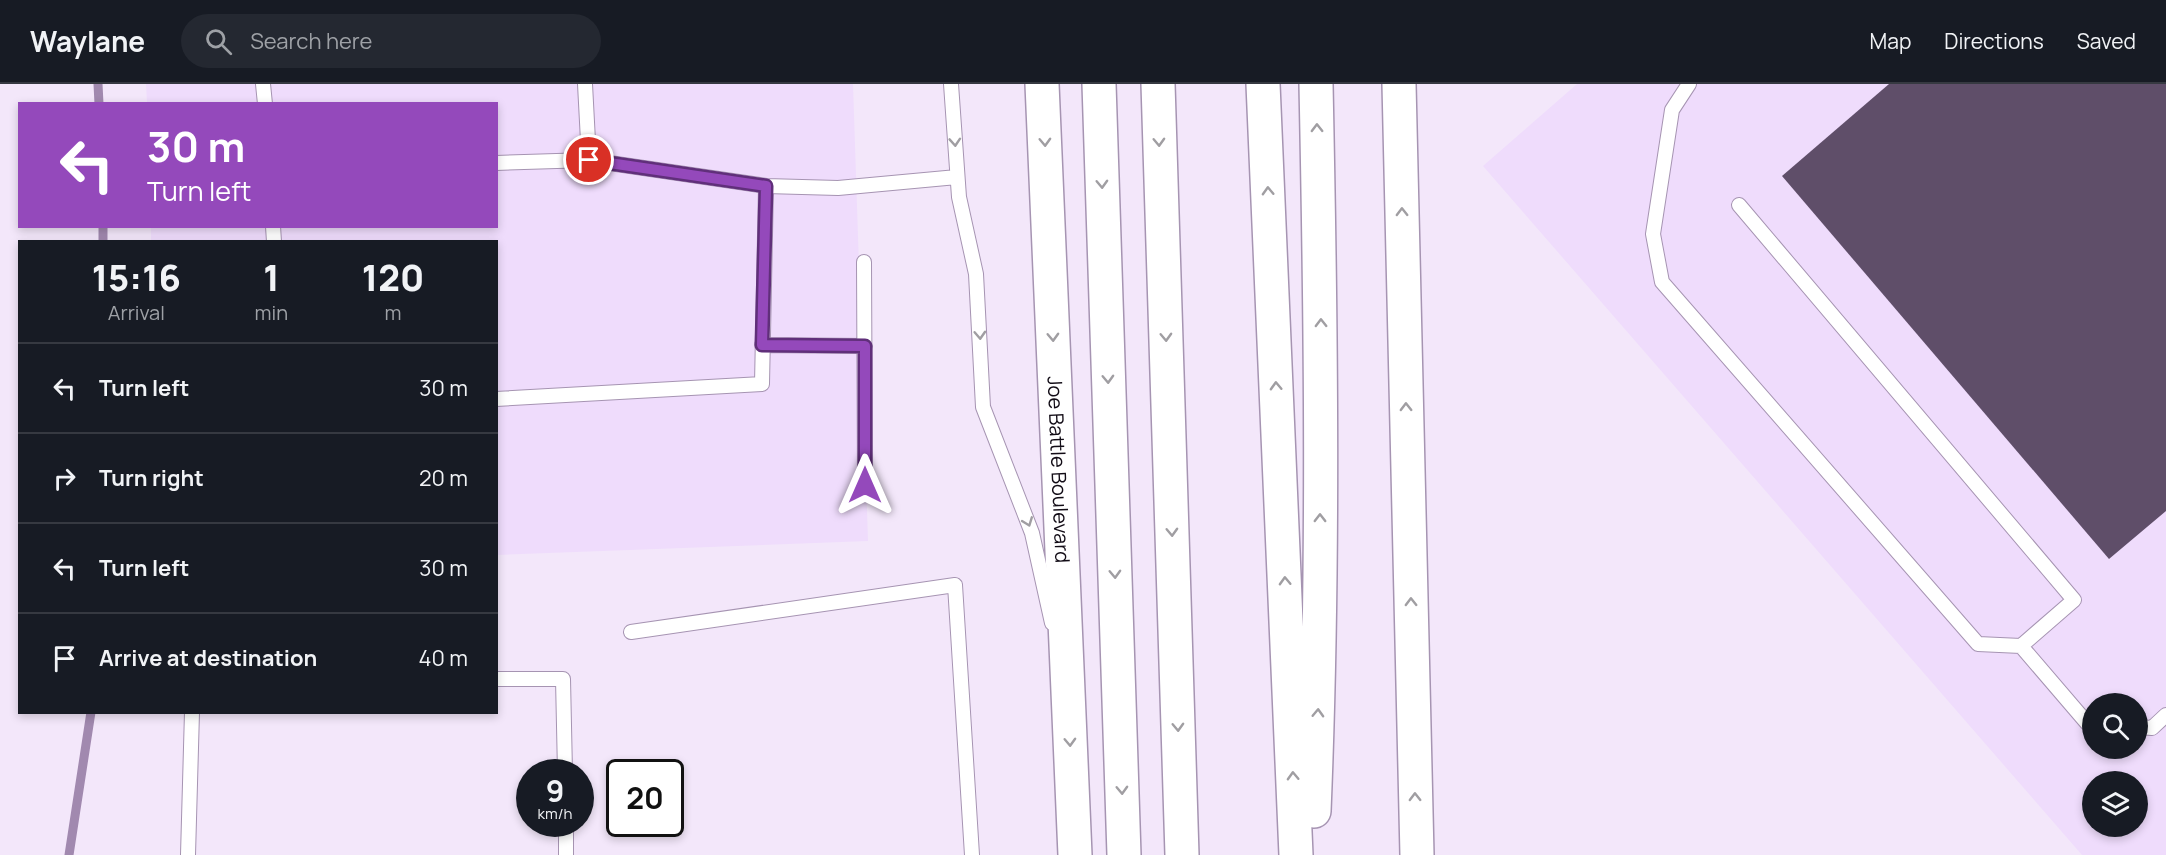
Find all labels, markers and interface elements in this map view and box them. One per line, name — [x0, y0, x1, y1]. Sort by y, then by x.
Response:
search box — [181, 14, 601, 68]
text: Waylane — [30, 22, 145, 60]
icon: search — [202, 25, 235, 58]
text: Search here — [250, 26, 372, 56]
text: Map — [1870, 27, 1911, 55]
text: Directions — [1944, 27, 2044, 55]
text: Saved — [2077, 27, 2136, 55]
text: 30 m — [147, 117, 245, 175]
one-way arrow — [1311, 123, 1323, 132]
icon: left — [48, 126, 126, 204]
pin — [563, 134, 614, 185]
one-way arrow — [948, 138, 961, 147]
one-way arrow — [1038, 138, 1051, 147]
one-way arrow — [1153, 138, 1166, 147]
icon: arrive — [572, 143, 605, 176]
text: Turn left — [147, 172, 251, 209]
one-way arrow — [1096, 180, 1109, 189]
one-way arrow — [1261, 187, 1274, 196]
one-way arrow — [1396, 207, 1408, 216]
text: 15:16 — [92, 253, 181, 302]
text: 1 — [263, 253, 280, 302]
text: 120 — [362, 253, 424, 302]
text: Arrival — [108, 299, 165, 326]
text: min — [255, 299, 288, 326]
text: m — [385, 299, 402, 326]
one-way arrow — [1314, 318, 1327, 327]
one-way arrow — [973, 331, 986, 340]
one-way arrow — [1047, 333, 1059, 342]
one-way arrow — [1159, 333, 1172, 342]
icon: left — [48, 372, 81, 405]
text: Turn left — [99, 373, 189, 403]
text: 30 m — [419, 373, 468, 403]
one-way arrow — [1102, 375, 1114, 384]
street label: Joe Battle Boulevard — [1042, 376, 1076, 564]
one-way arrow — [1270, 381, 1283, 390]
one-way arrow — [1400, 402, 1413, 411]
position arrow — [833, 453, 897, 517]
icon: right — [48, 462, 81, 495]
text: Turn right — [99, 463, 204, 493]
text: 20 m — [419, 463, 468, 493]
one-way arrow — [1314, 513, 1326, 522]
one-way arrow — [1020, 516, 1033, 527]
one-way arrow — [1166, 528, 1178, 537]
icon: left — [48, 552, 81, 585]
text: Turn left — [99, 553, 189, 583]
text: 30 m — [419, 553, 468, 583]
one-way arrow — [1108, 570, 1121, 579]
one-way arrow — [1278, 576, 1291, 585]
one-way arrow — [1405, 597, 1417, 606]
icon: arrive — [48, 642, 81, 675]
text: Arrive at destination — [99, 643, 317, 673]
text: 40 m — [419, 643, 468, 673]
map controls — [2082, 693, 2148, 837]
button: search — [2082, 693, 2148, 759]
one-way arrow — [1312, 708, 1325, 717]
one-way arrow — [1172, 723, 1184, 732]
one-way arrow — [1063, 737, 1076, 746]
speed limit sign: 20 — [606, 759, 684, 837]
text: 9 — [546, 770, 564, 811]
one-way arrow — [1287, 771, 1300, 780]
button: layers — [2082, 771, 2148, 837]
one-way arrow — [1116, 786, 1128, 795]
one-way arrow — [1409, 792, 1421, 801]
text: km/h — [538, 803, 572, 824]

